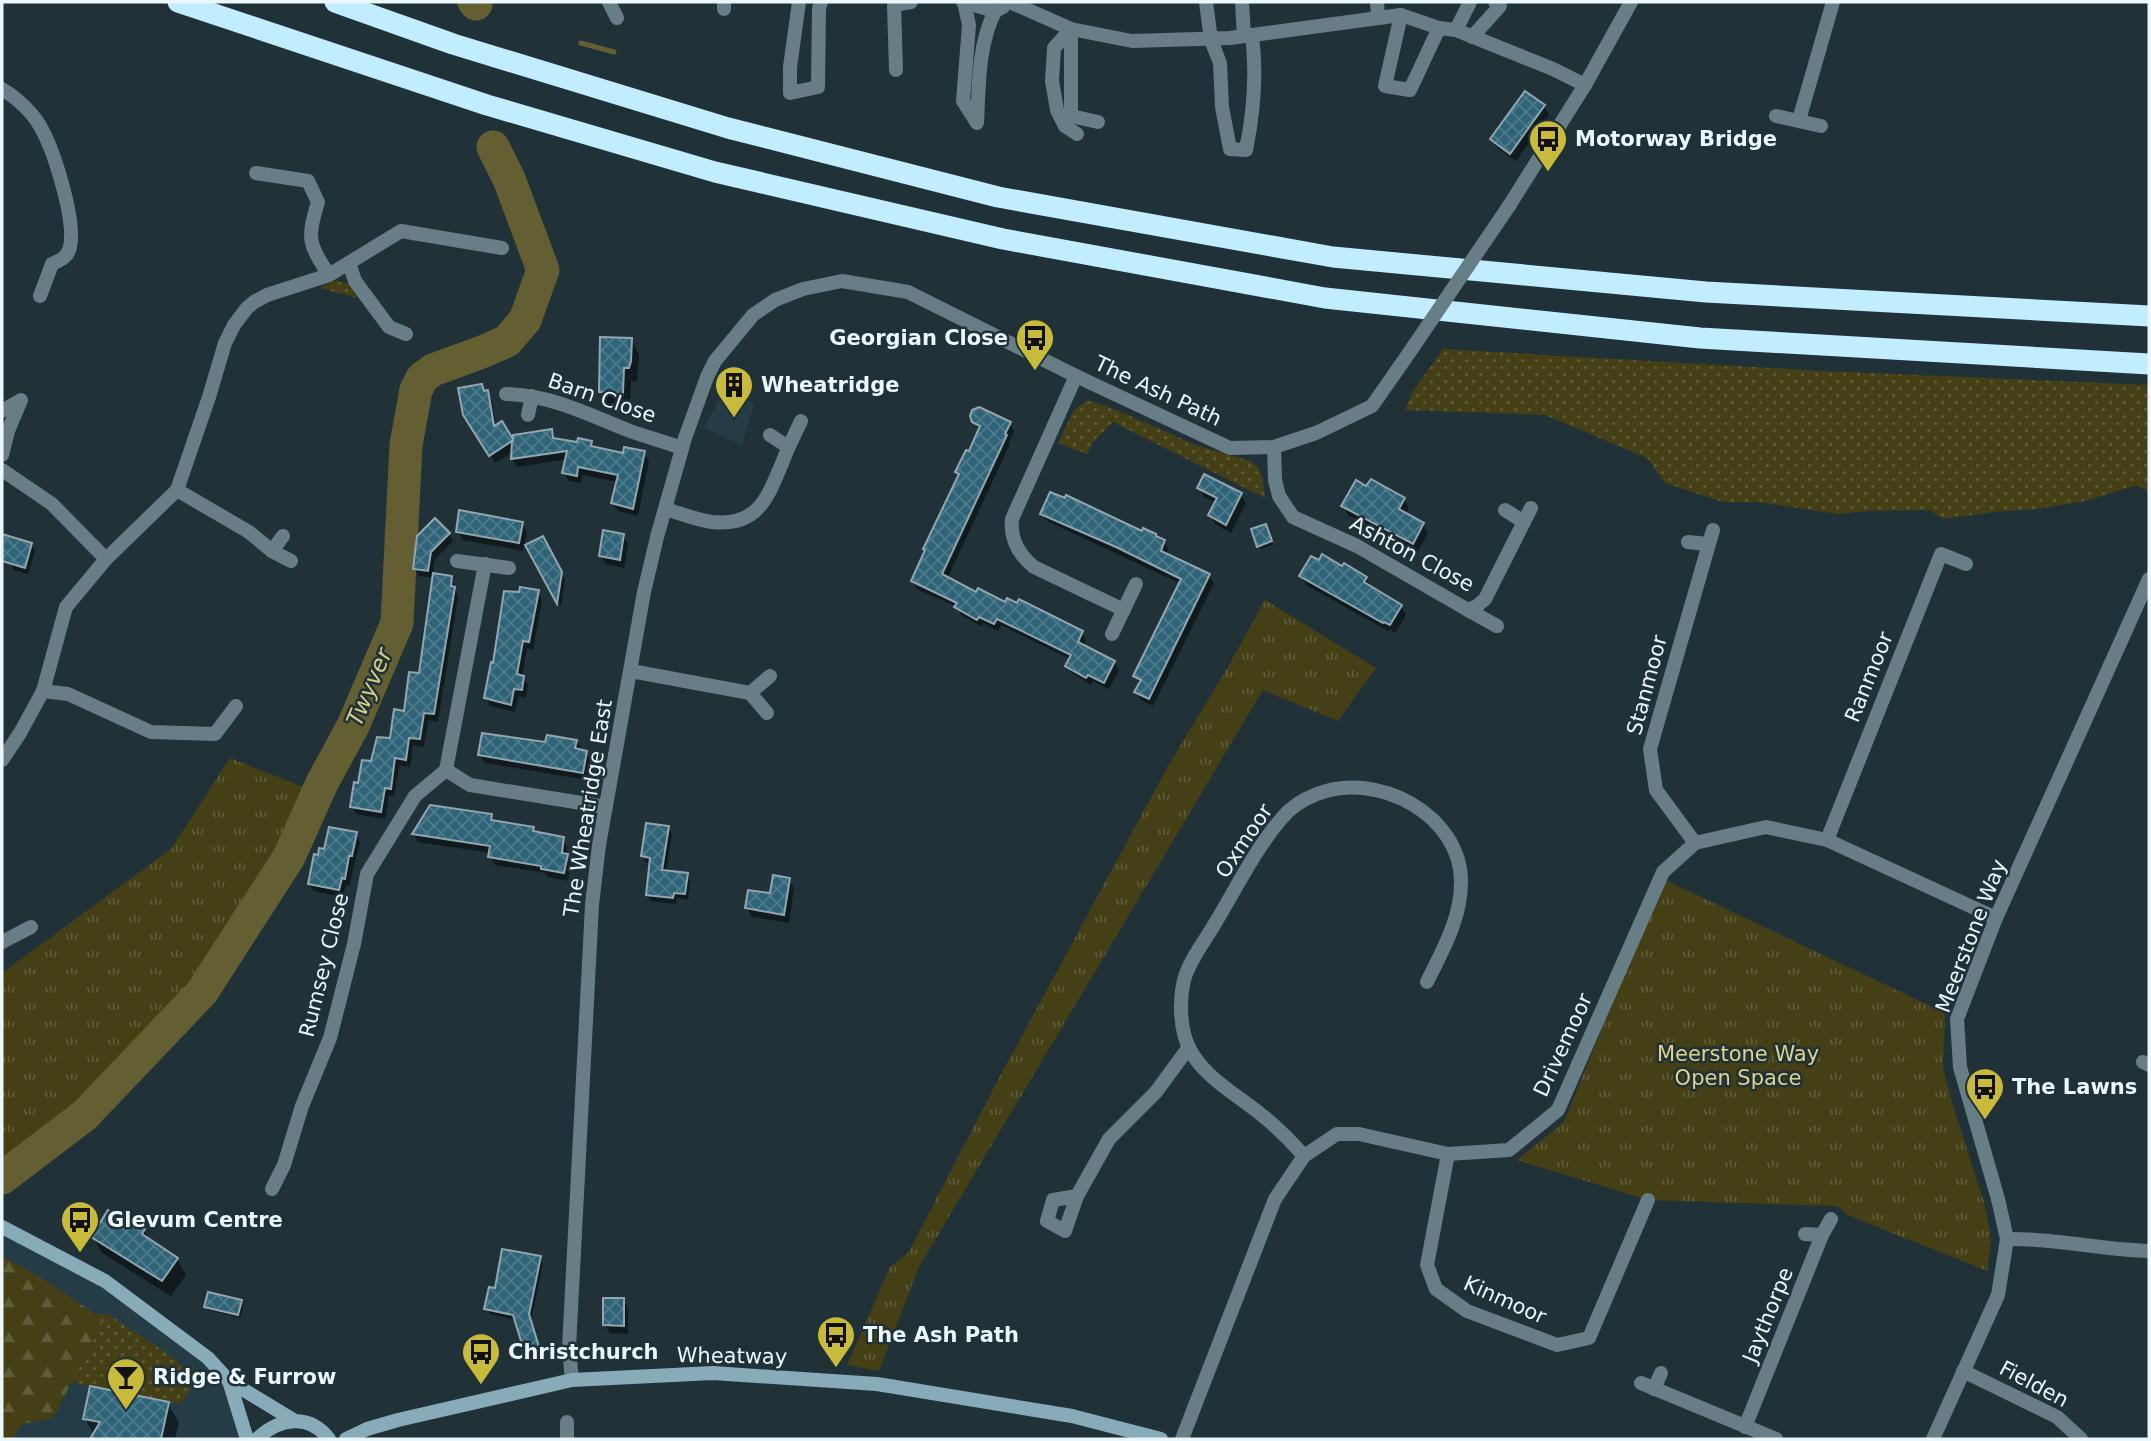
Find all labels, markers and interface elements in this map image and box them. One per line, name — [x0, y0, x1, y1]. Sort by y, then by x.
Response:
bus stop icon: Motorway Bridge — [1527, 118, 1569, 173]
place label: Motorway Bridge — [1575, 127, 1777, 151]
bus stop icon: Georgian Close — [1014, 317, 1056, 372]
place label: Georgian Close — [829, 326, 1008, 350]
street label: The Ash Path — [1090, 351, 1225, 431]
building icon: Wheatridge — [713, 364, 755, 419]
street label: Barn Close — [545, 368, 659, 428]
place label: Wheatridge — [761, 373, 899, 397]
street label: Ashton Close — [1346, 511, 1478, 597]
street label: Ranmoor — [1840, 628, 1898, 726]
street label: Stanmoor — [1622, 632, 1672, 738]
water label: Twyver — [341, 643, 398, 730]
street label: The Wheatridge East — [559, 698, 617, 919]
street label: Oxmoor — [1211, 799, 1278, 882]
street label: Meerstone Way — [1931, 856, 2011, 1016]
street label: Rumsey Close — [295, 890, 353, 1040]
street label: Drivemoor — [1529, 989, 1597, 1100]
park label: Meerstone Way Open Space — [1657, 1042, 1819, 1090]
bus stop icon: The Lawns — [1964, 1066, 2006, 1121]
place label: The Lawns — [2012, 1075, 2137, 1099]
bus stop icon: Glevum Centre — [59, 1199, 101, 1254]
place label: Glevum Centre — [107, 1208, 283, 1232]
street label: Jaythorpe — [1737, 1264, 1798, 1368]
street label: Kinmoor — [1460, 1271, 1550, 1329]
bus stop icon: The Ash Path — [815, 1314, 857, 1369]
place label: The Ash Path — [863, 1323, 1019, 1347]
bus stop icon: Christchurch — [460, 1331, 502, 1386]
place label: Christchurch — [508, 1340, 659, 1364]
street label: Wheatway — [677, 1343, 787, 1369]
bar icon: Ridge & Furrow — [105, 1356, 147, 1411]
street label: Fielden — [1995, 1356, 2073, 1412]
place label: Ridge & Furrow — [153, 1365, 336, 1389]

